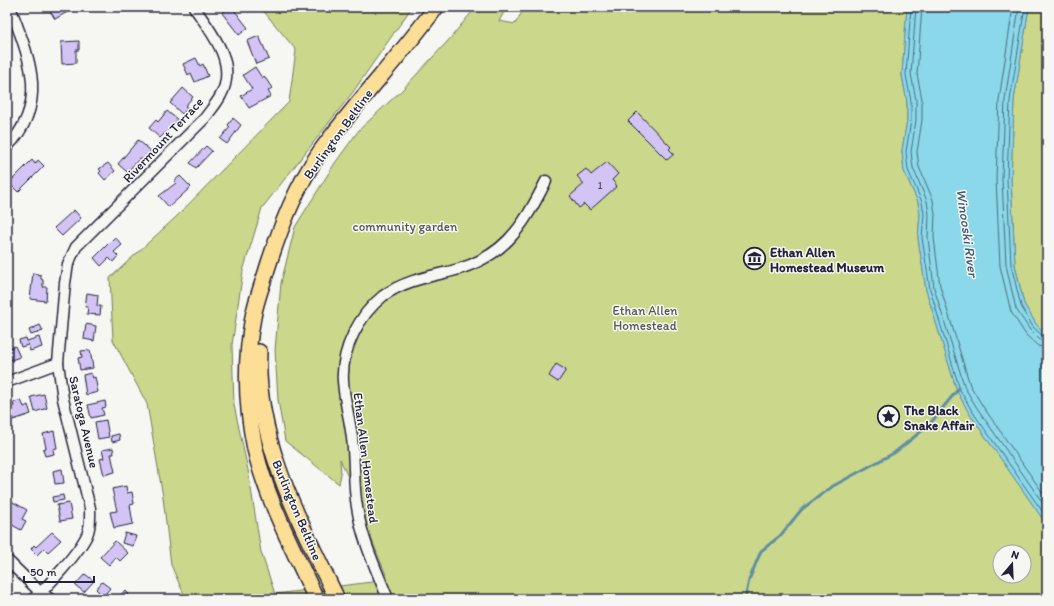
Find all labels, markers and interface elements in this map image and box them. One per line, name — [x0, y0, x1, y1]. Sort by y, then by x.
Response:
street label: Burlington Beltline — [300, 86, 376, 182]
street label: Rivermount Terrace — [120, 94, 206, 186]
house number: 1 — [597, 179, 603, 192]
water label: Winooski River — [952, 188, 982, 280]
park label: community garden — [353, 219, 458, 234]
place label: Ethan Allen Homestead Museum — [770, 245, 884, 275]
museum icon: Ethan Allen Homestead Museum — [742, 246, 768, 272]
park label: Ethan Allen Homestead — [612, 303, 678, 333]
street label: Saratoga Avenue — [66, 374, 102, 470]
street label: Ethan Allen Homestead — [351, 392, 381, 524]
place label: The Black Snake Affair — [903, 403, 975, 433]
place icon: The Black Snake Affair — [876, 404, 902, 430]
street label: Burlington Beltline — [269, 458, 325, 562]
north arrow — [992, 544, 1032, 584]
text: N — [1009, 548, 1021, 562]
scale bar — [24, 558, 94, 584]
text: 50 m — [30, 565, 56, 579]

